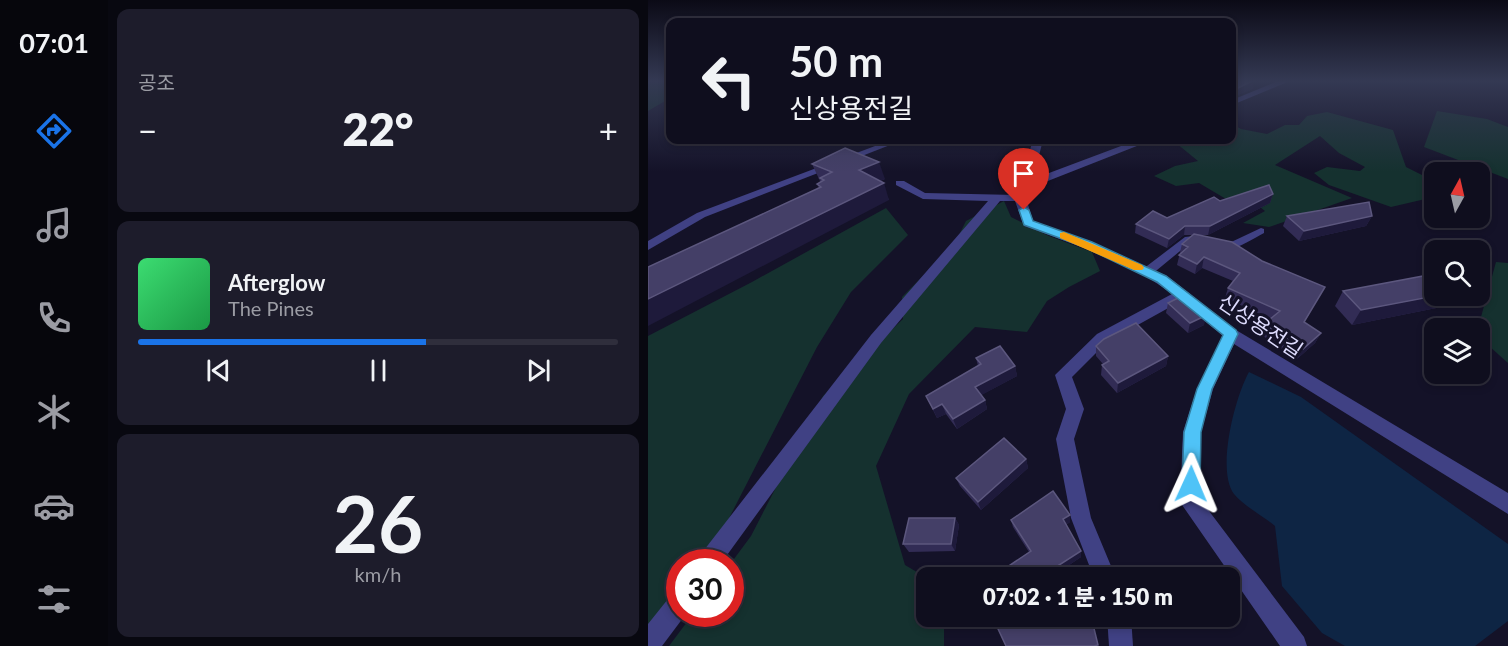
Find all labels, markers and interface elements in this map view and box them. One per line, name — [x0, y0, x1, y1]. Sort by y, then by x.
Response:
text: 07:01 — [19, 26, 89, 59]
text: 50 m — [789, 36, 883, 86]
icon: left — [690, 42, 768, 120]
text: 공조 — [138, 70, 175, 94]
text: 신상용전길 — [789, 91, 913, 124]
text: 22° — [343, 102, 413, 156]
icon: directions — [33, 110, 75, 152]
text: − — [138, 110, 157, 150]
text: + — [599, 110, 618, 150]
pin — [998, 148, 1049, 210]
icon: arrive — [1007, 157, 1040, 190]
north arrow — [1424, 162, 1490, 228]
map controls — [1424, 162, 1490, 384]
icon: music — [33, 204, 75, 246]
button: search — [1424, 240, 1490, 306]
text: Afterglow — [228, 269, 325, 296]
street label: 신상용전길 — [1214, 288, 1308, 362]
text: The Pines — [228, 296, 314, 320]
icon: phone — [33, 297, 75, 339]
button: layers — [1424, 318, 1490, 384]
icon: previous — [202, 354, 235, 387]
icon: pause — [362, 354, 395, 387]
icon: next — [522, 354, 555, 387]
icon: climate — [33, 391, 75, 433]
position arrow — [1159, 452, 1223, 516]
text: 26 — [333, 476, 423, 570]
icon: car — [33, 485, 75, 527]
speed limit sign: 30 — [666, 549, 744, 627]
text: km/h — [355, 562, 401, 586]
icon: filters — [33, 578, 75, 620]
text: 07:02 · 1 분 · 150 m — [983, 583, 1173, 610]

